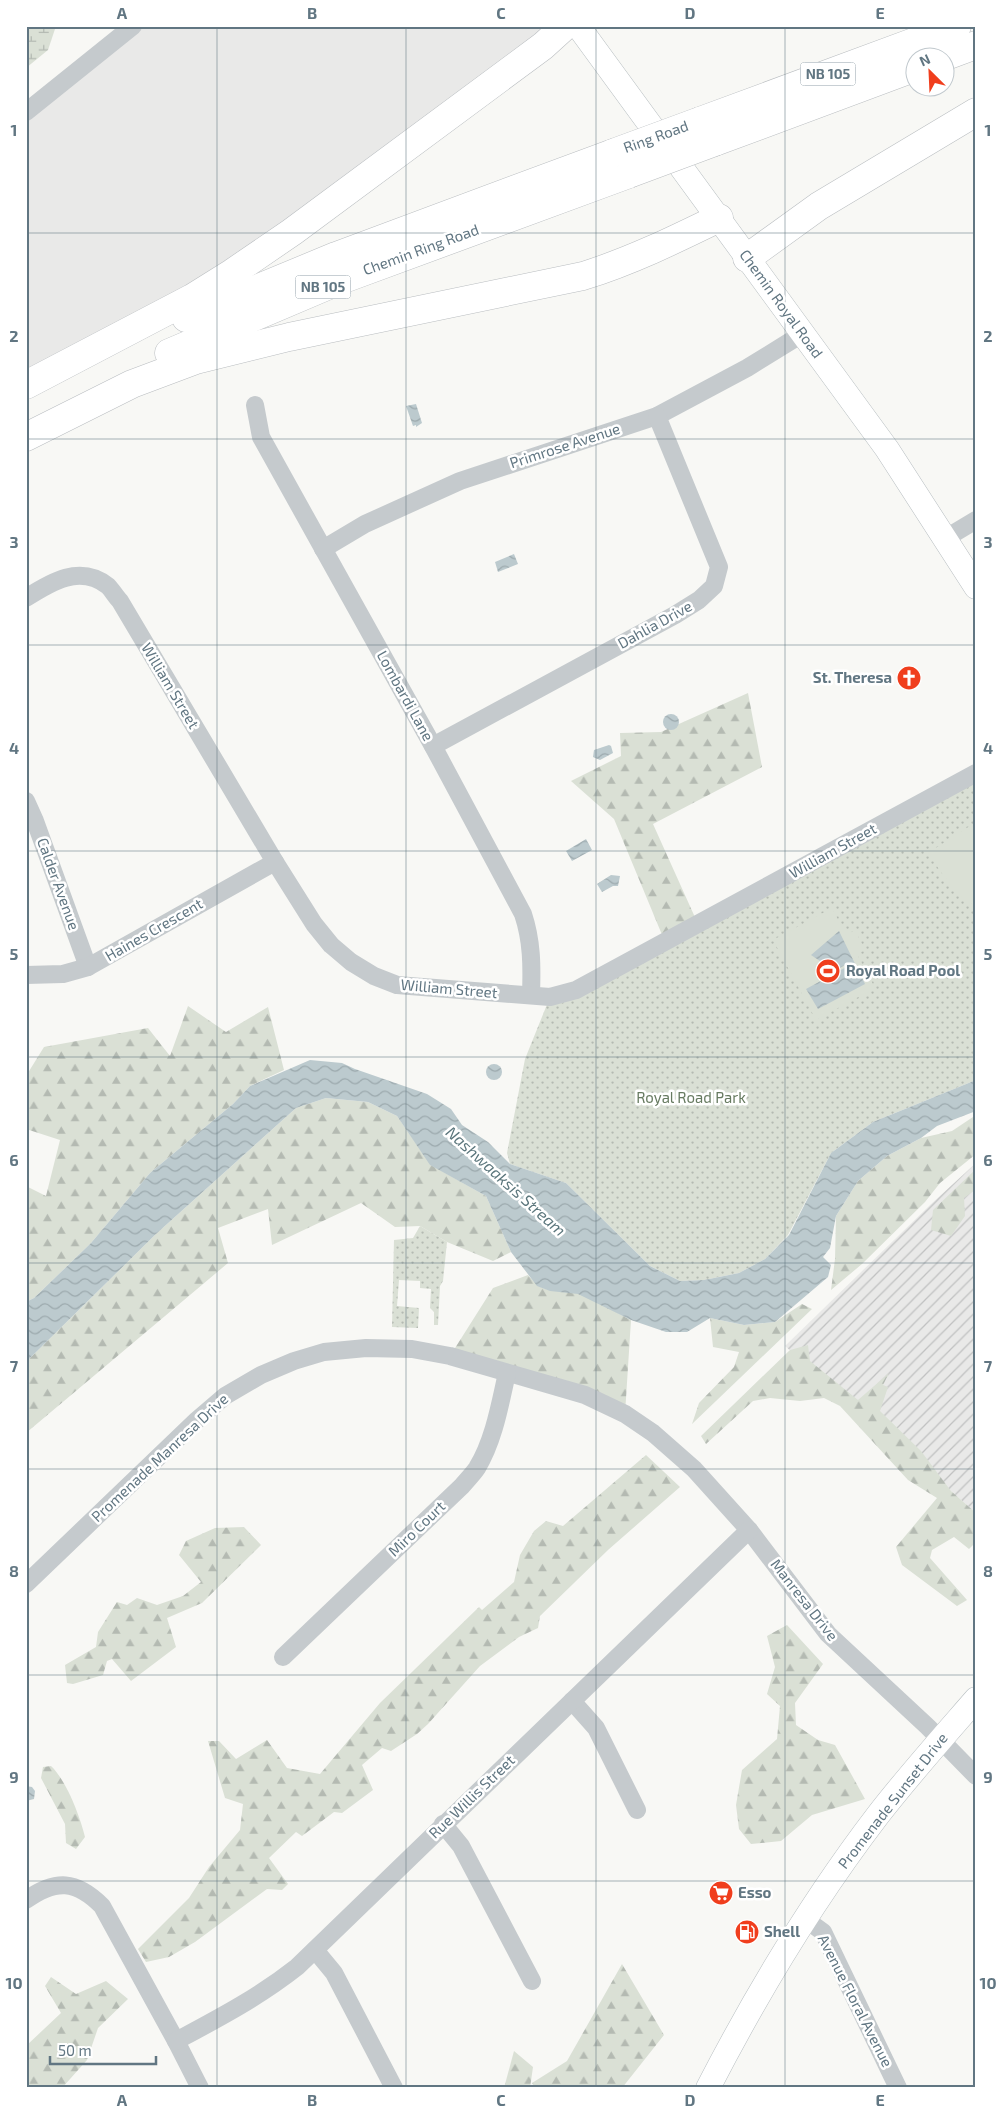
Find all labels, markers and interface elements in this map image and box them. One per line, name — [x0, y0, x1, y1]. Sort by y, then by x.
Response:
text: A — [117, 3, 128, 22]
text: B — [307, 3, 317, 22]
text: C — [496, 3, 506, 22]
text: D — [685, 3, 696, 22]
text: E — [875, 3, 885, 22]
north arrow — [904, 48, 954, 98]
text: N — [916, 50, 933, 69]
road number: NB 105 — [800, 62, 856, 86]
street label: Ring Road — [621, 116, 691, 156]
text: 1 — [11, 120, 17, 139]
text: 1 — [985, 120, 991, 139]
street label: Chemin Ring Road — [360, 220, 481, 278]
street label: Chemin Royal Road — [736, 246, 827, 361]
road number: NB 105 — [296, 276, 350, 298]
text: 2 — [9, 326, 19, 345]
text: 2 — [983, 326, 993, 345]
street label: Primrose Avenue — [507, 419, 622, 471]
text: 3 — [9, 532, 19, 551]
text: 3 — [983, 532, 993, 551]
street label: Dahlia Drive — [614, 596, 695, 652]
street label: William Street — [138, 639, 204, 732]
street label: Lombardi Lane — [374, 647, 438, 744]
church icon: St. Theresa — [896, 665, 922, 691]
place label: St. Theresa — [813, 668, 892, 686]
text: 4 — [9, 738, 19, 757]
text: 4 — [983, 738, 993, 757]
street label: William Street — [786, 819, 880, 882]
street label: Calder Avenue — [34, 835, 84, 932]
street label: Haines Crescent — [102, 894, 206, 964]
text: 5 — [10, 944, 19, 963]
text: 5 — [984, 944, 993, 963]
sports icon: Royal Road Pool — [815, 958, 841, 984]
place label: Royal Road Pool — [846, 961, 960, 980]
street label: William Street — [400, 975, 498, 1001]
park label: Royal Road Park — [636, 1088, 746, 1106]
water label: Nashwaaksis Stream — [443, 1122, 570, 1239]
text: 6 — [9, 1150, 19, 1169]
text: 6 — [983, 1150, 993, 1169]
text: 7 — [10, 1356, 19, 1375]
text: 7 — [984, 1356, 993, 1375]
street label: Promenade Manresa Drive — [87, 1389, 231, 1525]
street label: Miro Court — [384, 1497, 449, 1560]
street label: Manresa Drive — [767, 1555, 842, 1644]
text: 8 — [9, 1561, 19, 1580]
text: 8 — [983, 1561, 993, 1580]
street label: Promenade Sunset Drive — [834, 1729, 951, 1872]
street label: Rue Willis Street — [425, 1751, 518, 1842]
text: 9 — [9, 1767, 19, 1786]
text: 9 — [983, 1767, 993, 1786]
supermarket icon: Esso — [708, 1880, 734, 1906]
place label: Esso — [738, 1883, 772, 1901]
fuel station icon: Shell — [734, 1919, 760, 1945]
place label: Shell — [764, 1922, 800, 1940]
street label: Avenue Floral Avenue — [815, 1931, 897, 2070]
text: 10 — [5, 1973, 23, 1992]
text: 10 — [979, 1973, 997, 1992]
scale bar — [50, 2034, 156, 2066]
text: 50 m — [58, 2041, 92, 2059]
text: A — [117, 2090, 128, 2109]
text: B — [307, 2090, 317, 2109]
text: C — [496, 2090, 506, 2109]
text: D — [685, 2090, 696, 2109]
text: E — [875, 2090, 885, 2109]

